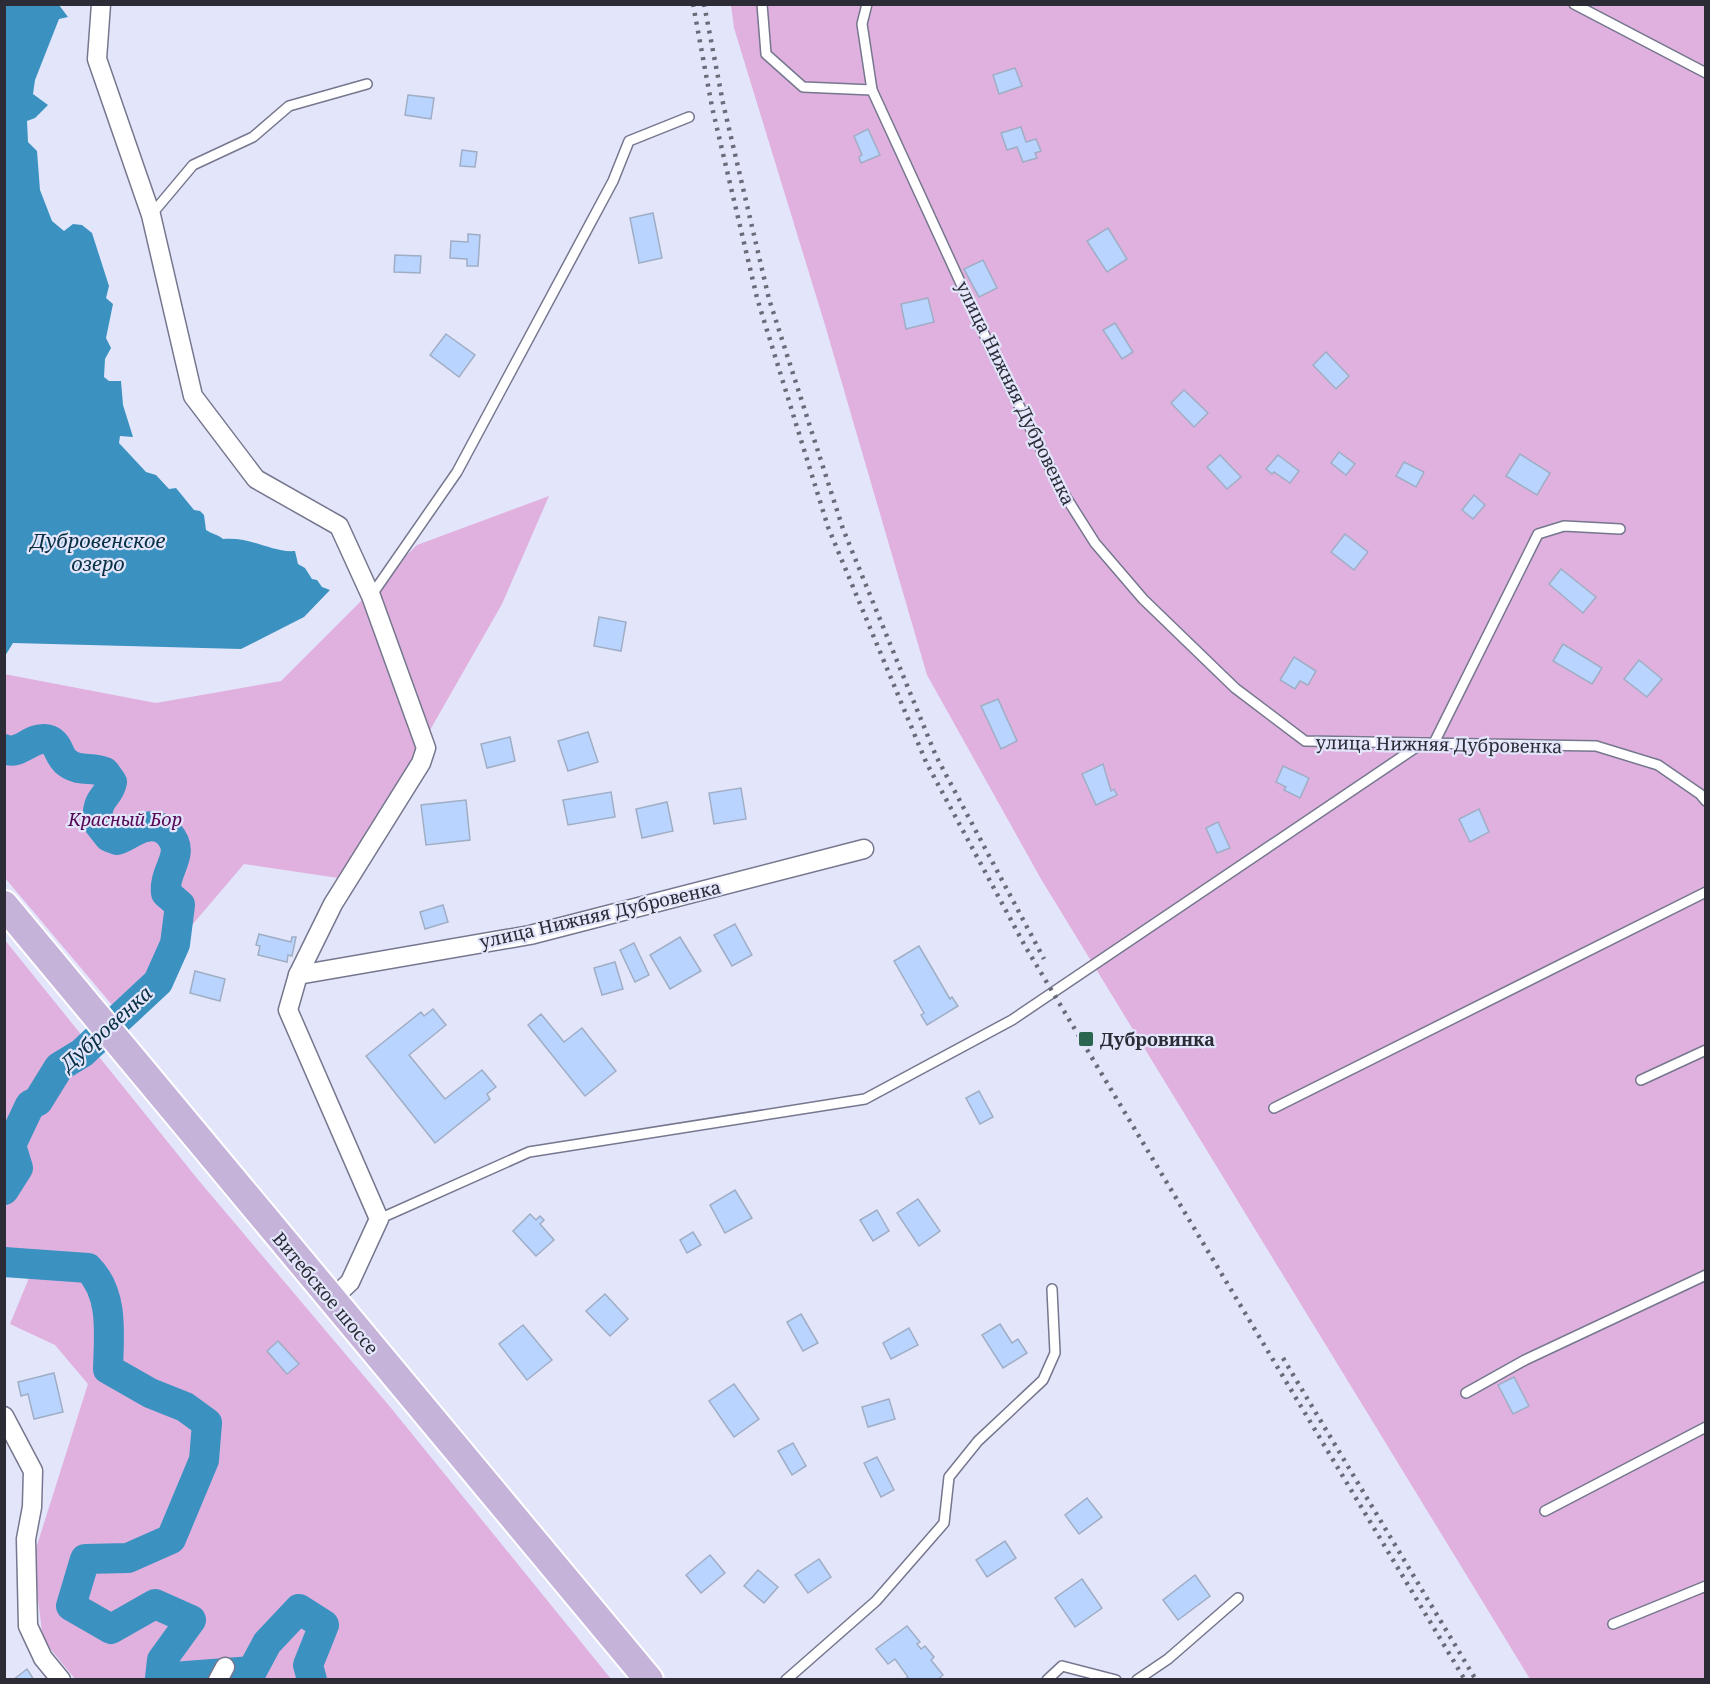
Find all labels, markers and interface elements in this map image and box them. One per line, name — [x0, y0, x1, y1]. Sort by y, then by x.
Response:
street label: улица Нижняя Дубровенка — [951, 277, 1081, 509]
water label: Дубровенское озеро — [29, 527, 166, 577]
street label: улица Нижняя Дубровенка — [1315, 730, 1563, 758]
park label: Красный Бор — [67, 807, 182, 831]
street label: улица Нижняя Дубровенка — [477, 875, 723, 953]
water label: Дубровенка — [53, 979, 158, 1078]
place label: Дубровинка — [1100, 1027, 1215, 1051]
marker: Дубровинка — [1077, 1030, 1095, 1048]
street label: Витебское шоссе — [268, 1227, 384, 1359]

